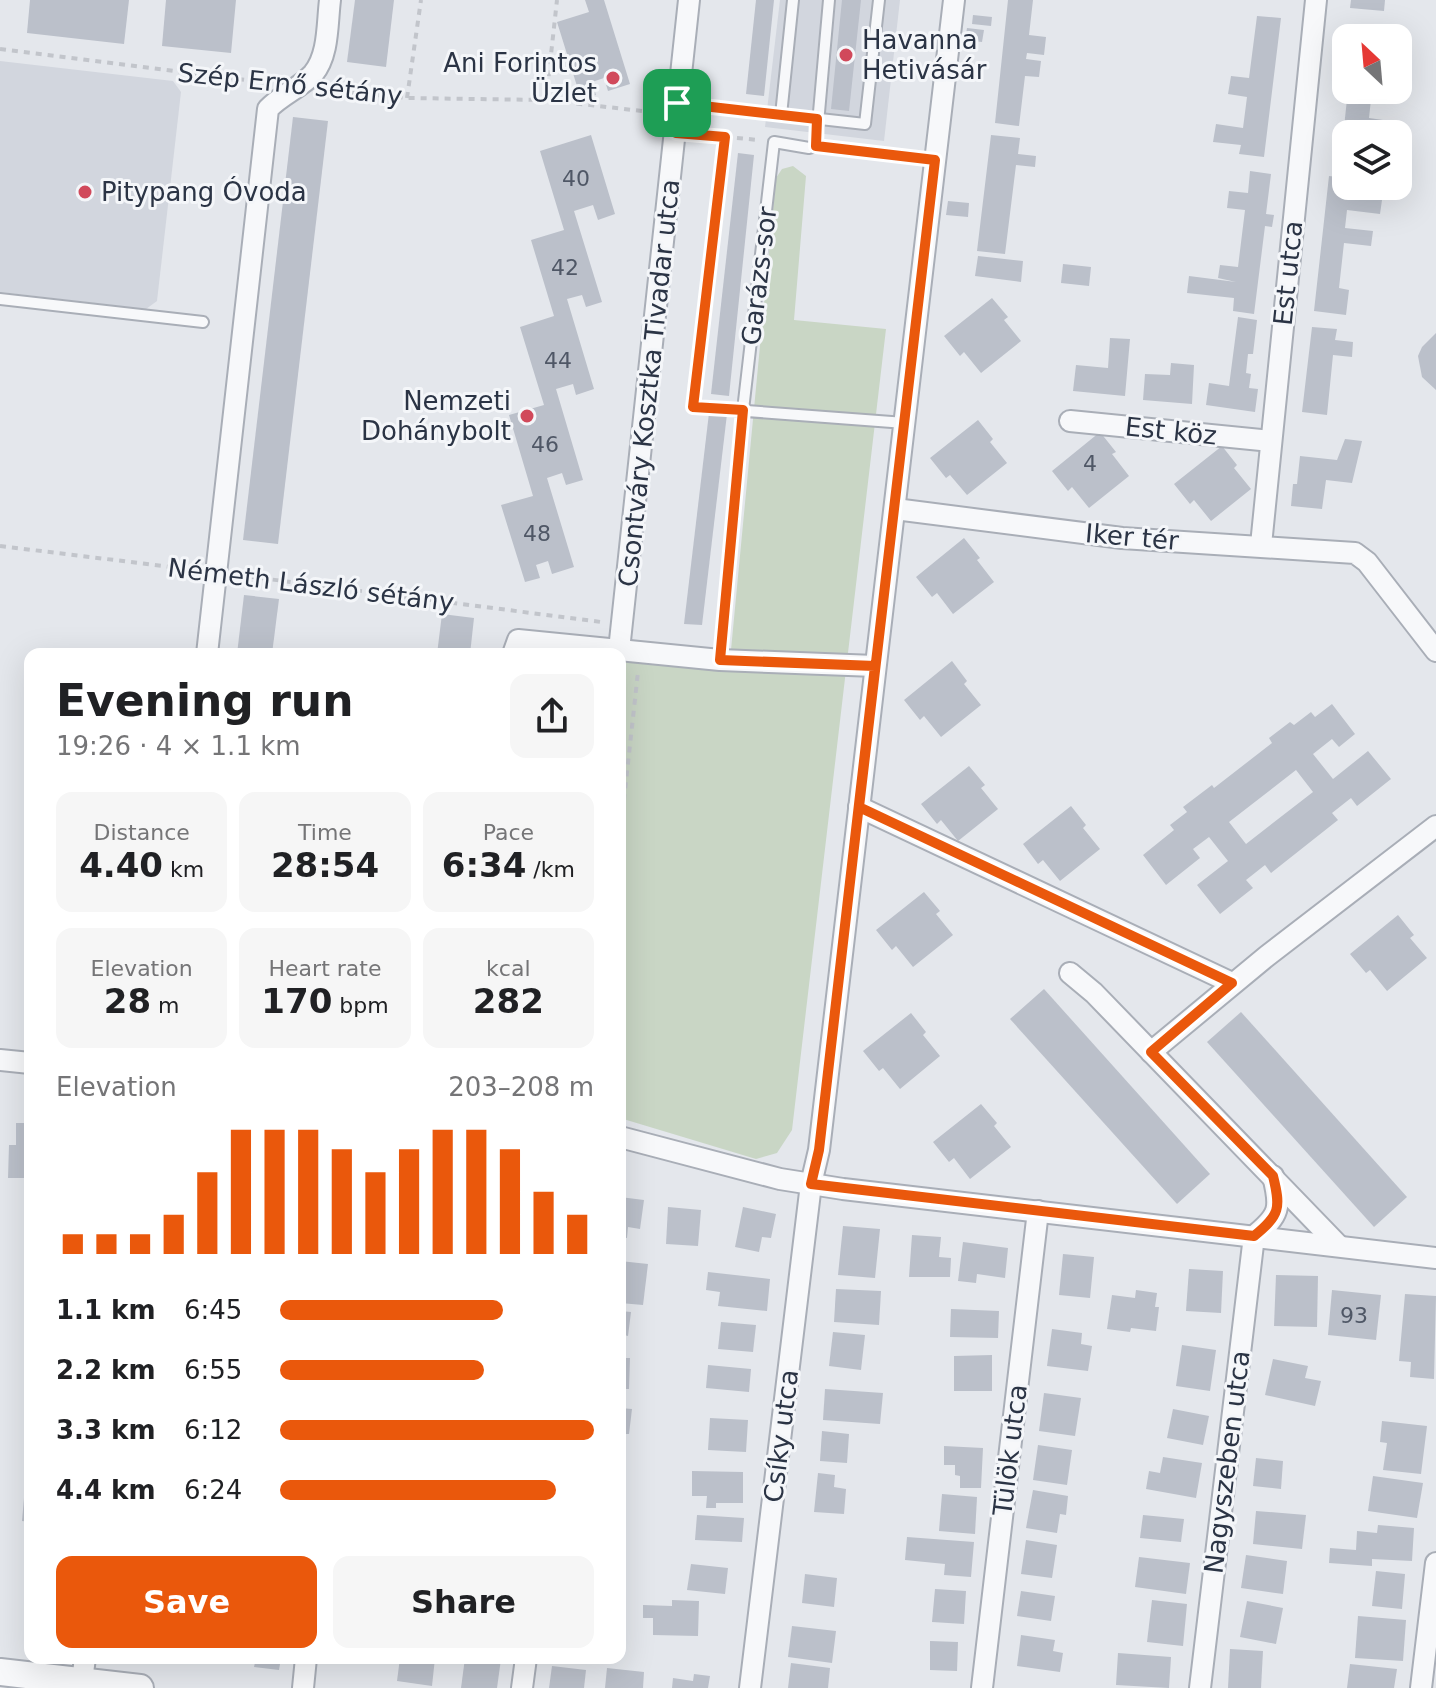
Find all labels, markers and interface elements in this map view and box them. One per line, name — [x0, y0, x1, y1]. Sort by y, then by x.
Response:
north arrow — [1332, 24, 1412, 104]
map controls — [1332, 24, 1412, 200]
place label: Havanna Hetivásár — [862, 25, 987, 85]
marker: Havanna Hetivásár — [837, 46, 855, 64]
place label: Ani Forintos Üzlet — [443, 48, 597, 108]
street label: Szép Ernő sétány — [176, 57, 404, 111]
marker: Ani Forintos Üzlet — [604, 69, 622, 87]
pin — [643, 69, 711, 137]
icon: arrive — [655, 81, 699, 125]
button: layers — [1332, 120, 1412, 200]
house number: 40 — [562, 166, 590, 191]
place label: Pitypang Óvoda — [101, 176, 307, 207]
street label: Csontváry Kosztka Tivadar utca — [613, 178, 685, 588]
marker: Pitypang Óvoda — [76, 183, 94, 201]
street label: Garázs-sor — [736, 205, 782, 347]
street label: Est utca — [1268, 219, 1308, 327]
house number: 42 — [551, 255, 579, 280]
house number: 44 — [544, 348, 572, 373]
place label: Nemzeti Dohánybolt — [361, 386, 511, 446]
marker: Nemzeti Dohánybolt — [518, 407, 536, 425]
street label: Est köz — [1124, 411, 1218, 451]
house number: 46 — [531, 432, 559, 457]
house number: 4 — [1083, 451, 1097, 476]
street label: Iker tér — [1084, 518, 1180, 556]
house number: 48 — [523, 521, 551, 546]
street label: Németh László sétány — [166, 553, 456, 617]
button: share — [510, 674, 594, 758]
text: Evening run — [56, 675, 353, 726]
text: 19:26 · 4 × 1.1 km — [56, 731, 301, 761]
text: Distance — [94, 820, 190, 845]
text: Time — [298, 820, 352, 845]
text: Pace — [483, 820, 534, 845]
text: 4.40 — [79, 845, 163, 885]
text: 28:54 — [271, 845, 379, 885]
text: 6:34 — [442, 845, 526, 885]
text: km — [163, 857, 204, 882]
text: /km — [526, 857, 575, 882]
text: Elevation — [91, 956, 193, 981]
text: Heart rate — [269, 956, 381, 981]
text: kcal — [486, 956, 531, 981]
text: 28 — [104, 981, 151, 1021]
text: 170 — [261, 981, 332, 1021]
text: 282 — [473, 981, 544, 1021]
text: m — [151, 993, 180, 1018]
text: bpm — [332, 993, 389, 1018]
text: Elevation — [56, 1072, 177, 1102]
text: 203–208 m — [448, 1072, 594, 1102]
text: 1.1 km — [56, 1295, 156, 1325]
text: 6:45 — [184, 1295, 242, 1325]
house number: 93 — [1340, 1303, 1368, 1328]
street label: Nagyszeben utca — [1198, 1349, 1256, 1575]
text: 2.2 km — [56, 1355, 156, 1385]
text: 6:55 — [184, 1355, 242, 1385]
street label: Csíky utca — [758, 1368, 804, 1504]
street label: Tülök utca — [987, 1383, 1033, 1518]
text: 3.3 km — [56, 1415, 156, 1445]
text: 6:12 — [184, 1415, 242, 1445]
text: 4.4 km — [56, 1475, 156, 1505]
text: 6:24 — [184, 1475, 242, 1505]
button: Save — [56, 1556, 317, 1648]
button: Share — [333, 1556, 594, 1648]

